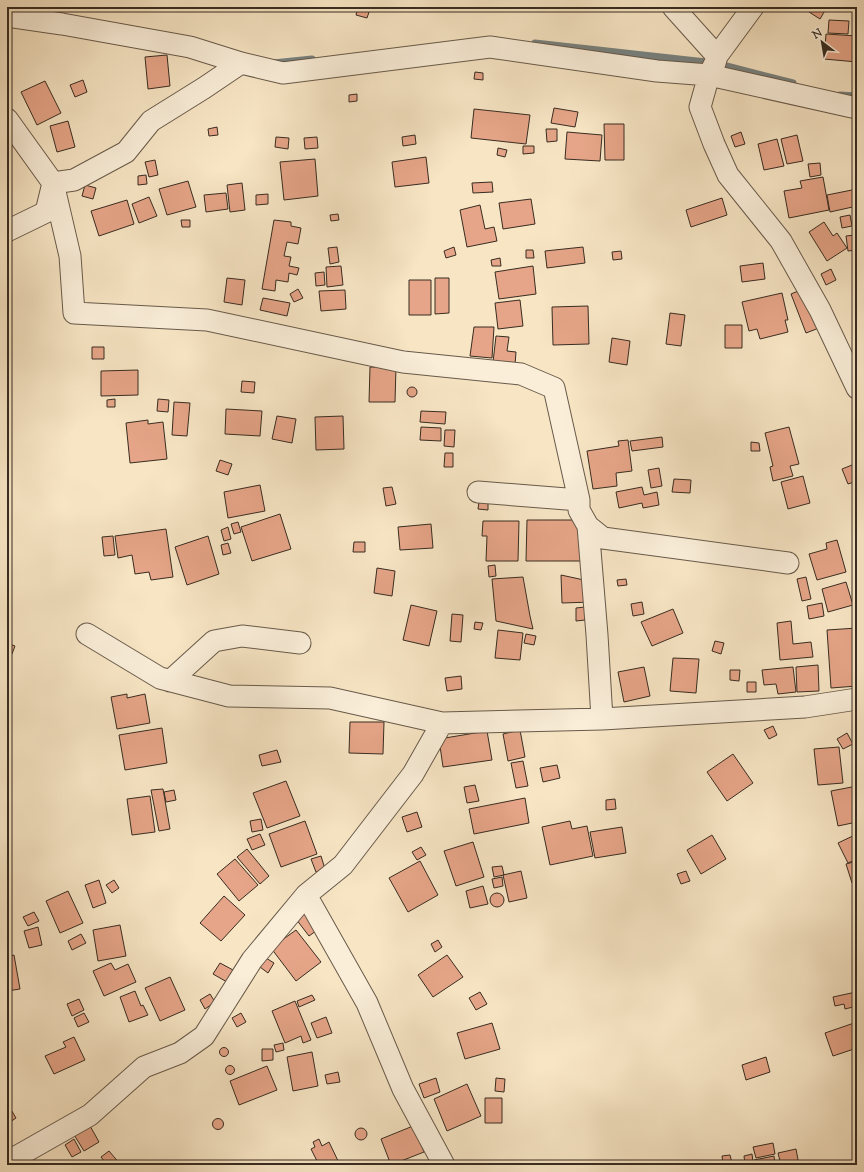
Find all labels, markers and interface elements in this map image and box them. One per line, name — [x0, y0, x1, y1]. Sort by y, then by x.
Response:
north arrow — [802, 22, 842, 62]
text: N — [809, 25, 825, 44]

